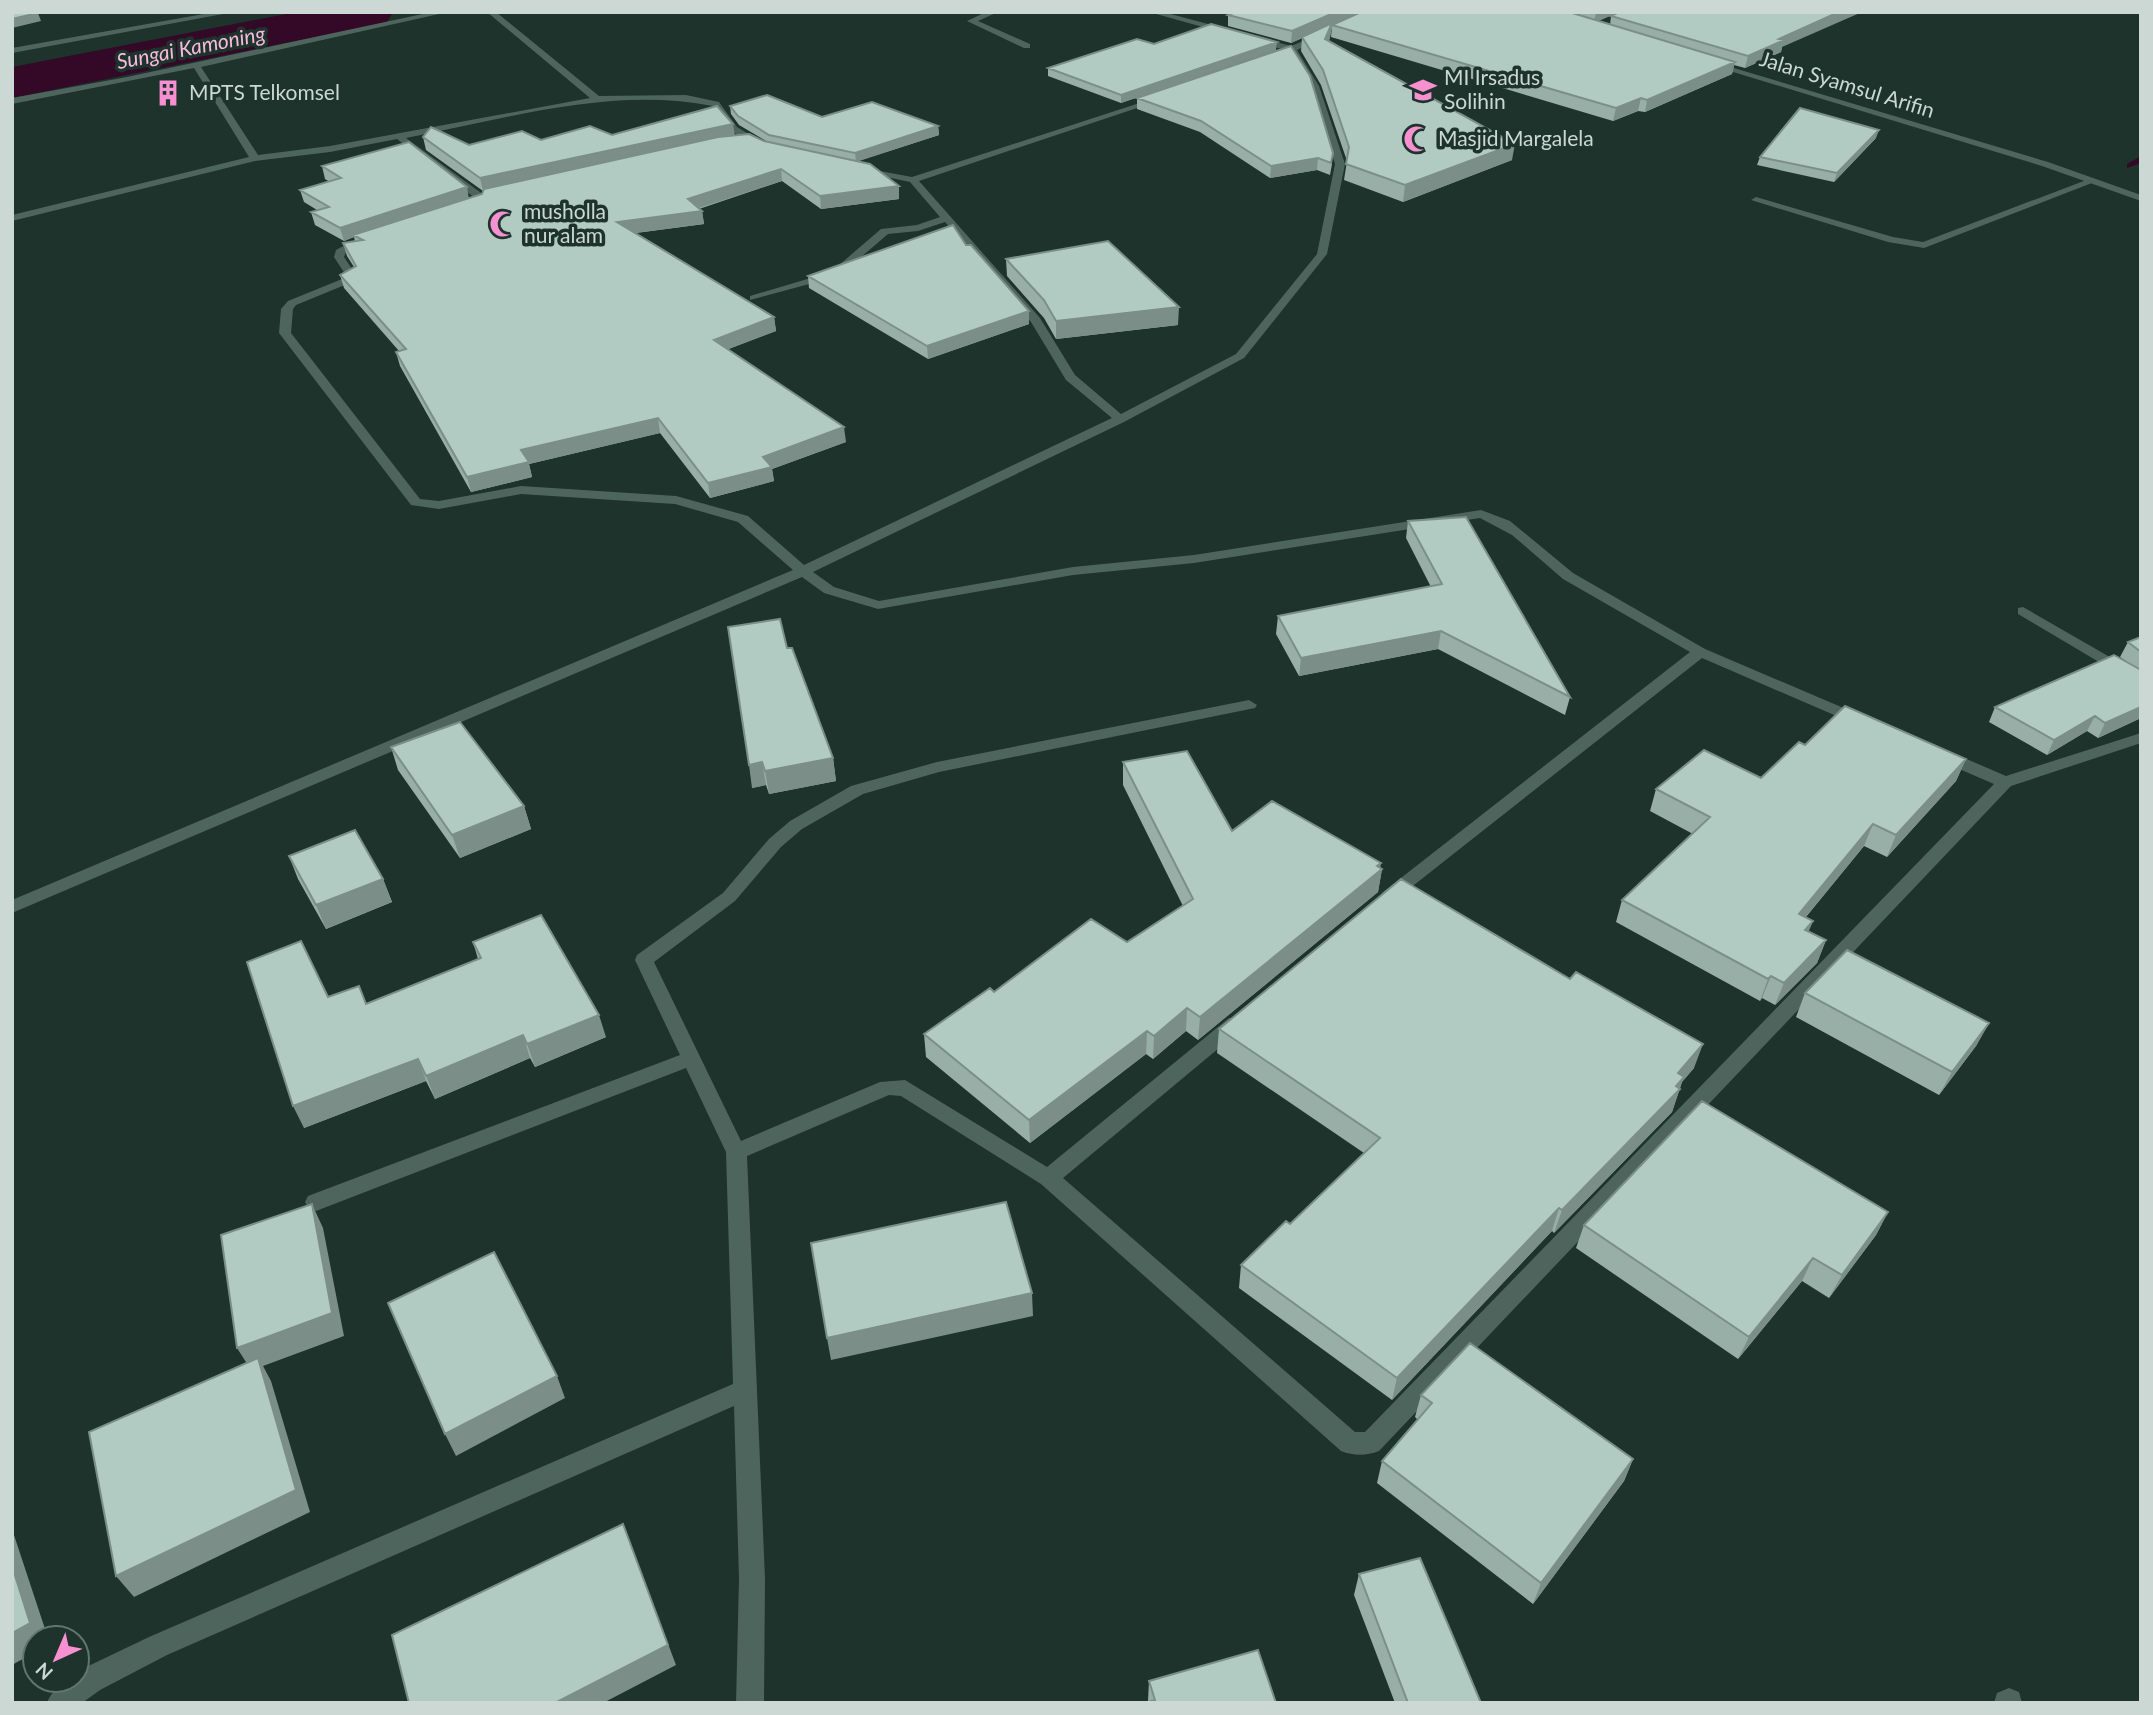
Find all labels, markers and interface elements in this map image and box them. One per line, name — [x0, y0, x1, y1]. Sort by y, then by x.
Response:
water label: Sungai Kamoning — [114, 20, 268, 73]
street label: Jalan Syamsul Arifin — [1757, 45, 1938, 122]
place label: MI Irsadus Solihin — [1444, 64, 1540, 113]
school or university icon: MI Irsadus Solihin — [1408, 75, 1438, 105]
building icon: MPTS Telkomsel — [153, 78, 183, 108]
place label: MPTS Telkomsel — [189, 79, 340, 104]
mosque icon: Masjid Margalela — [1402, 124, 1432, 154]
place label: Masjid Margalela — [1438, 125, 1594, 150]
place label: musholla nur alam — [524, 198, 606, 247]
mosque icon: musholla nur alam — [488, 209, 518, 239]
north arrow — [21, 1624, 91, 1694]
text: N — [31, 1658, 57, 1685]

